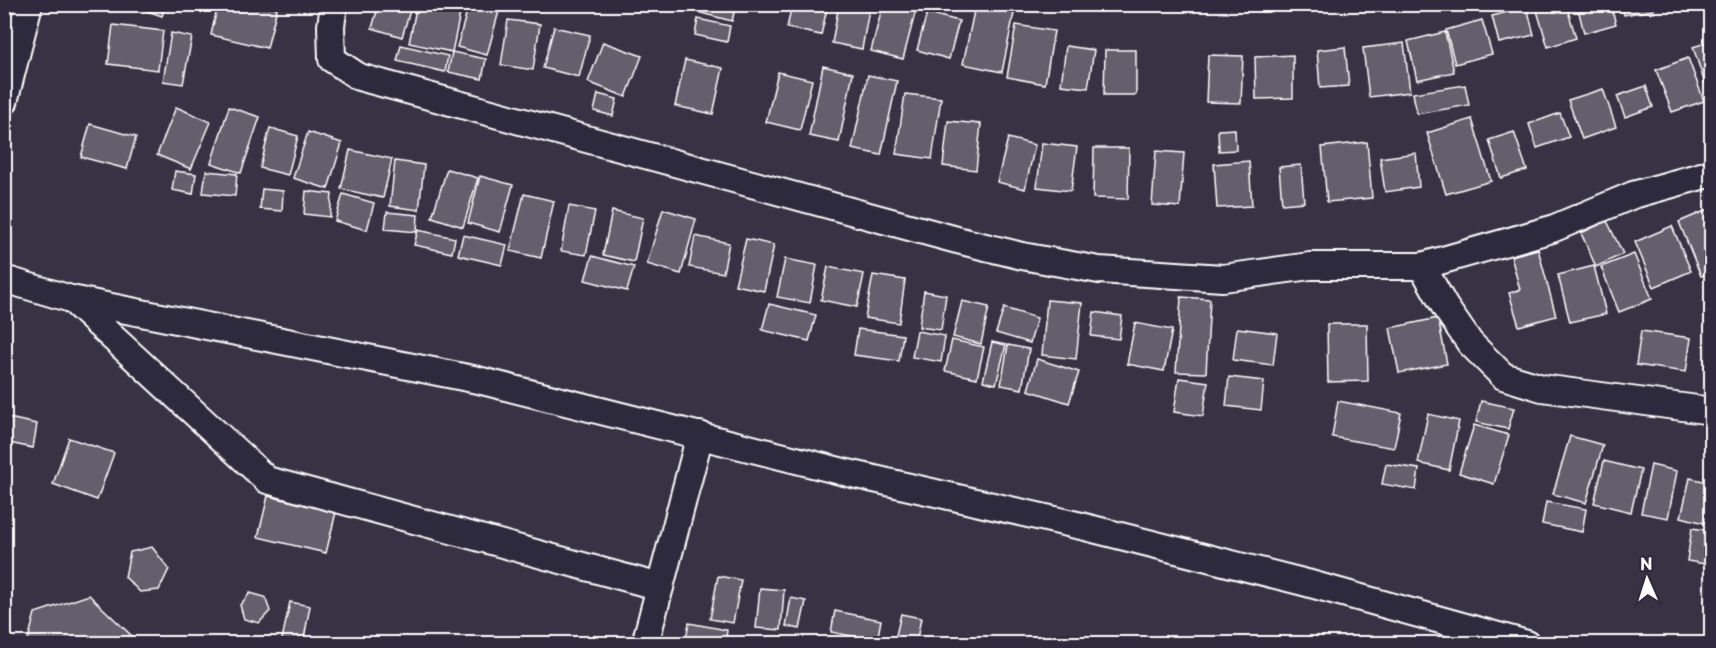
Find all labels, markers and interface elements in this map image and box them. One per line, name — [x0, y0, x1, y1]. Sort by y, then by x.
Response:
north arrow — [1617, 549, 1677, 609]
text: N — [1639, 551, 1653, 575]

